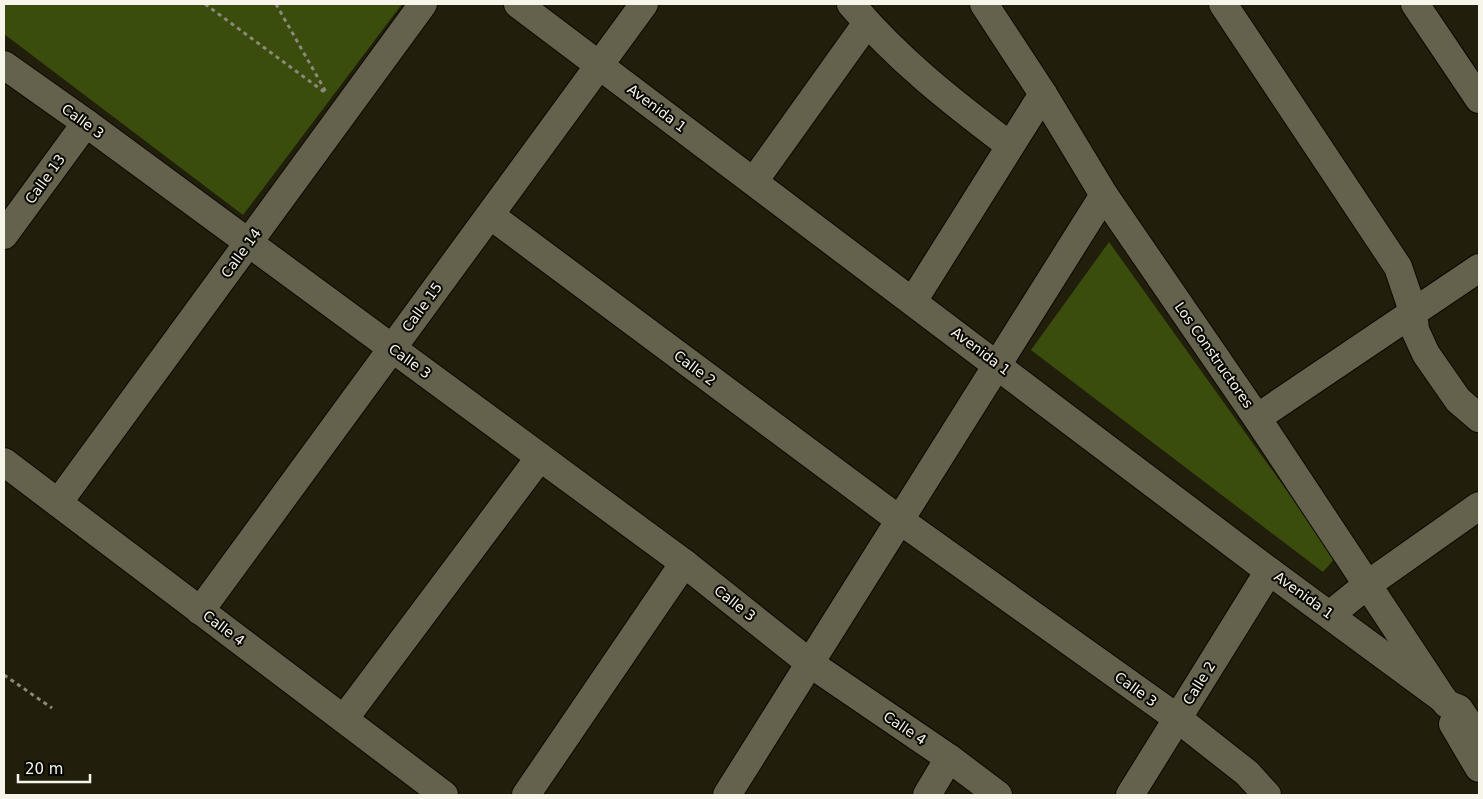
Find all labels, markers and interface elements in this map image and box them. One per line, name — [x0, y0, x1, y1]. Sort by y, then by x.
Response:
street label: Avenida 1 — [625, 81, 689, 135]
street label: Calle 3 — [59, 100, 107, 142]
street label: Calle 13 — [22, 151, 68, 207]
street label: Calle 14 — [218, 225, 264, 281]
street label: Calle 15 — [399, 279, 445, 335]
street label: Los Constructores — [1171, 299, 1257, 411]
street label: Avenida 1 — [949, 324, 1013, 378]
street label: Calle 3 — [386, 340, 434, 382]
street label: Calle 2 — [671, 347, 719, 389]
street label: Avenida 1 — [1271, 568, 1337, 622]
street label: Calle 3 — [711, 582, 759, 624]
street label: Calle 4 — [200, 607, 248, 649]
street label: Calle 2 — [1179, 658, 1219, 708]
street label: Calle 3 — [1112, 668, 1160, 710]
street label: Calle 4 — [881, 708, 929, 748]
scale bar — [18, 752, 90, 784]
text: 20 m — [25, 760, 63, 778]

